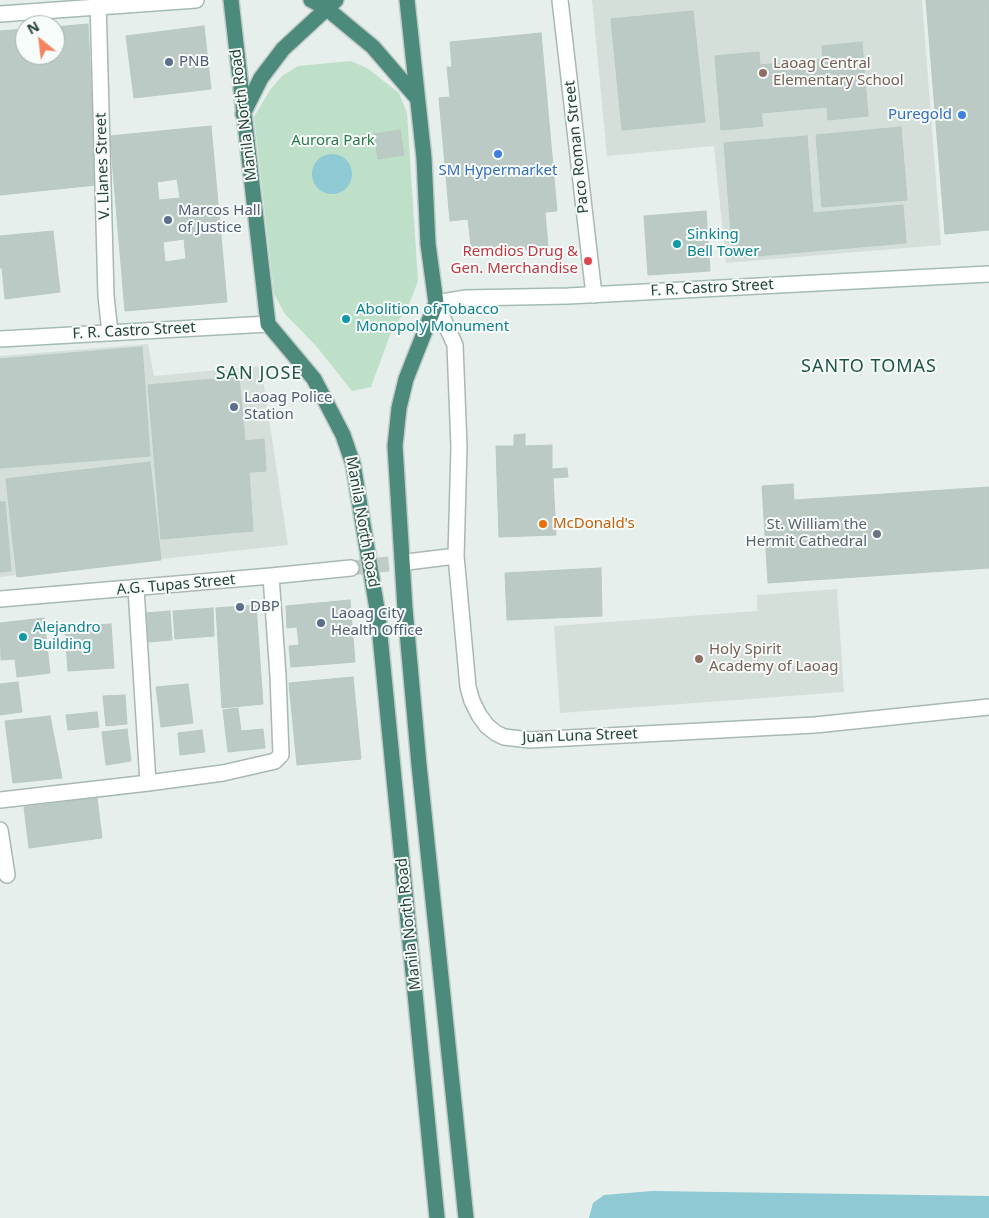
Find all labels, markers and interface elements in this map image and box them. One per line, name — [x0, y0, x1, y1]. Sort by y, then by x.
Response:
north arrow — [15, 15, 65, 65]
text: N — [23, 16, 43, 38]
street label: Manila North Road — [227, 48, 261, 182]
place label: PNB — [179, 53, 209, 71]
place label: Laoag Central Elementary School — [773, 55, 904, 90]
marker: PNB — [163, 56, 175, 68]
marker: Laoag Central Elementary School — [757, 67, 769, 79]
street label: Paco Roman Street — [561, 80, 593, 214]
place label: Puregold — [888, 106, 952, 124]
marker: Puregold — [956, 109, 968, 121]
street label: V. Llanes Street — [92, 112, 114, 220]
park label: Aurora Park — [291, 132, 375, 150]
marker: SM Hypermarket — [492, 148, 504, 160]
place label: SM Hypermarket — [439, 162, 557, 180]
place label: Marcos Hall of Justice — [178, 202, 261, 237]
marker: Marcos Hall of Justice — [162, 214, 174, 226]
place label: Sinking Bell Tower — [687, 226, 759, 261]
marker: Sinking Bell Tower — [671, 238, 683, 250]
place label: Remdios Drug & Gen. Merchandise — [451, 243, 578, 278]
marker: Remdios Drug & Gen. Merchandise — [582, 255, 594, 267]
street label: F. R. Castro Street — [650, 276, 774, 300]
place label: Abolition of Tobacco Monopoly Monument — [356, 301, 509, 336]
marker: Abolition of Tobacco Monopoly Monument — [340, 313, 352, 325]
street label: F. R. Castro Street — [72, 319, 196, 343]
district label: SANTO TOMAS — [800, 356, 938, 378]
district label: SAN JOSE — [215, 363, 303, 385]
place label: Laoag Police Station — [244, 389, 332, 424]
marker: Laoag Police Station — [228, 401, 240, 413]
street label: Manila North Road — [342, 455, 382, 589]
place label: McDonald's — [553, 515, 635, 533]
place label: St. William the Hermit Cathedral — [746, 516, 867, 551]
marker: McDonald's — [537, 518, 549, 530]
marker: St. William the Hermit Cathedral — [871, 528, 883, 540]
street label: A.G. Tupas Street — [116, 571, 236, 599]
place label: DBP — [250, 598, 280, 616]
marker: DBP — [234, 601, 246, 613]
place label: Laoag City Health Office — [331, 605, 423, 640]
marker: Laoag City Health Office — [315, 617, 327, 629]
place label: Alejandro Building — [33, 619, 101, 654]
marker: Alejandro Building — [17, 631, 29, 643]
place label: Holy Spirit Academy of Laoag — [709, 641, 839, 676]
marker: Holy Spirit Academy of Laoag — [693, 653, 705, 665]
street label: Juan Luna Street — [522, 725, 638, 747]
street label: Manila North Road — [393, 857, 425, 991]

